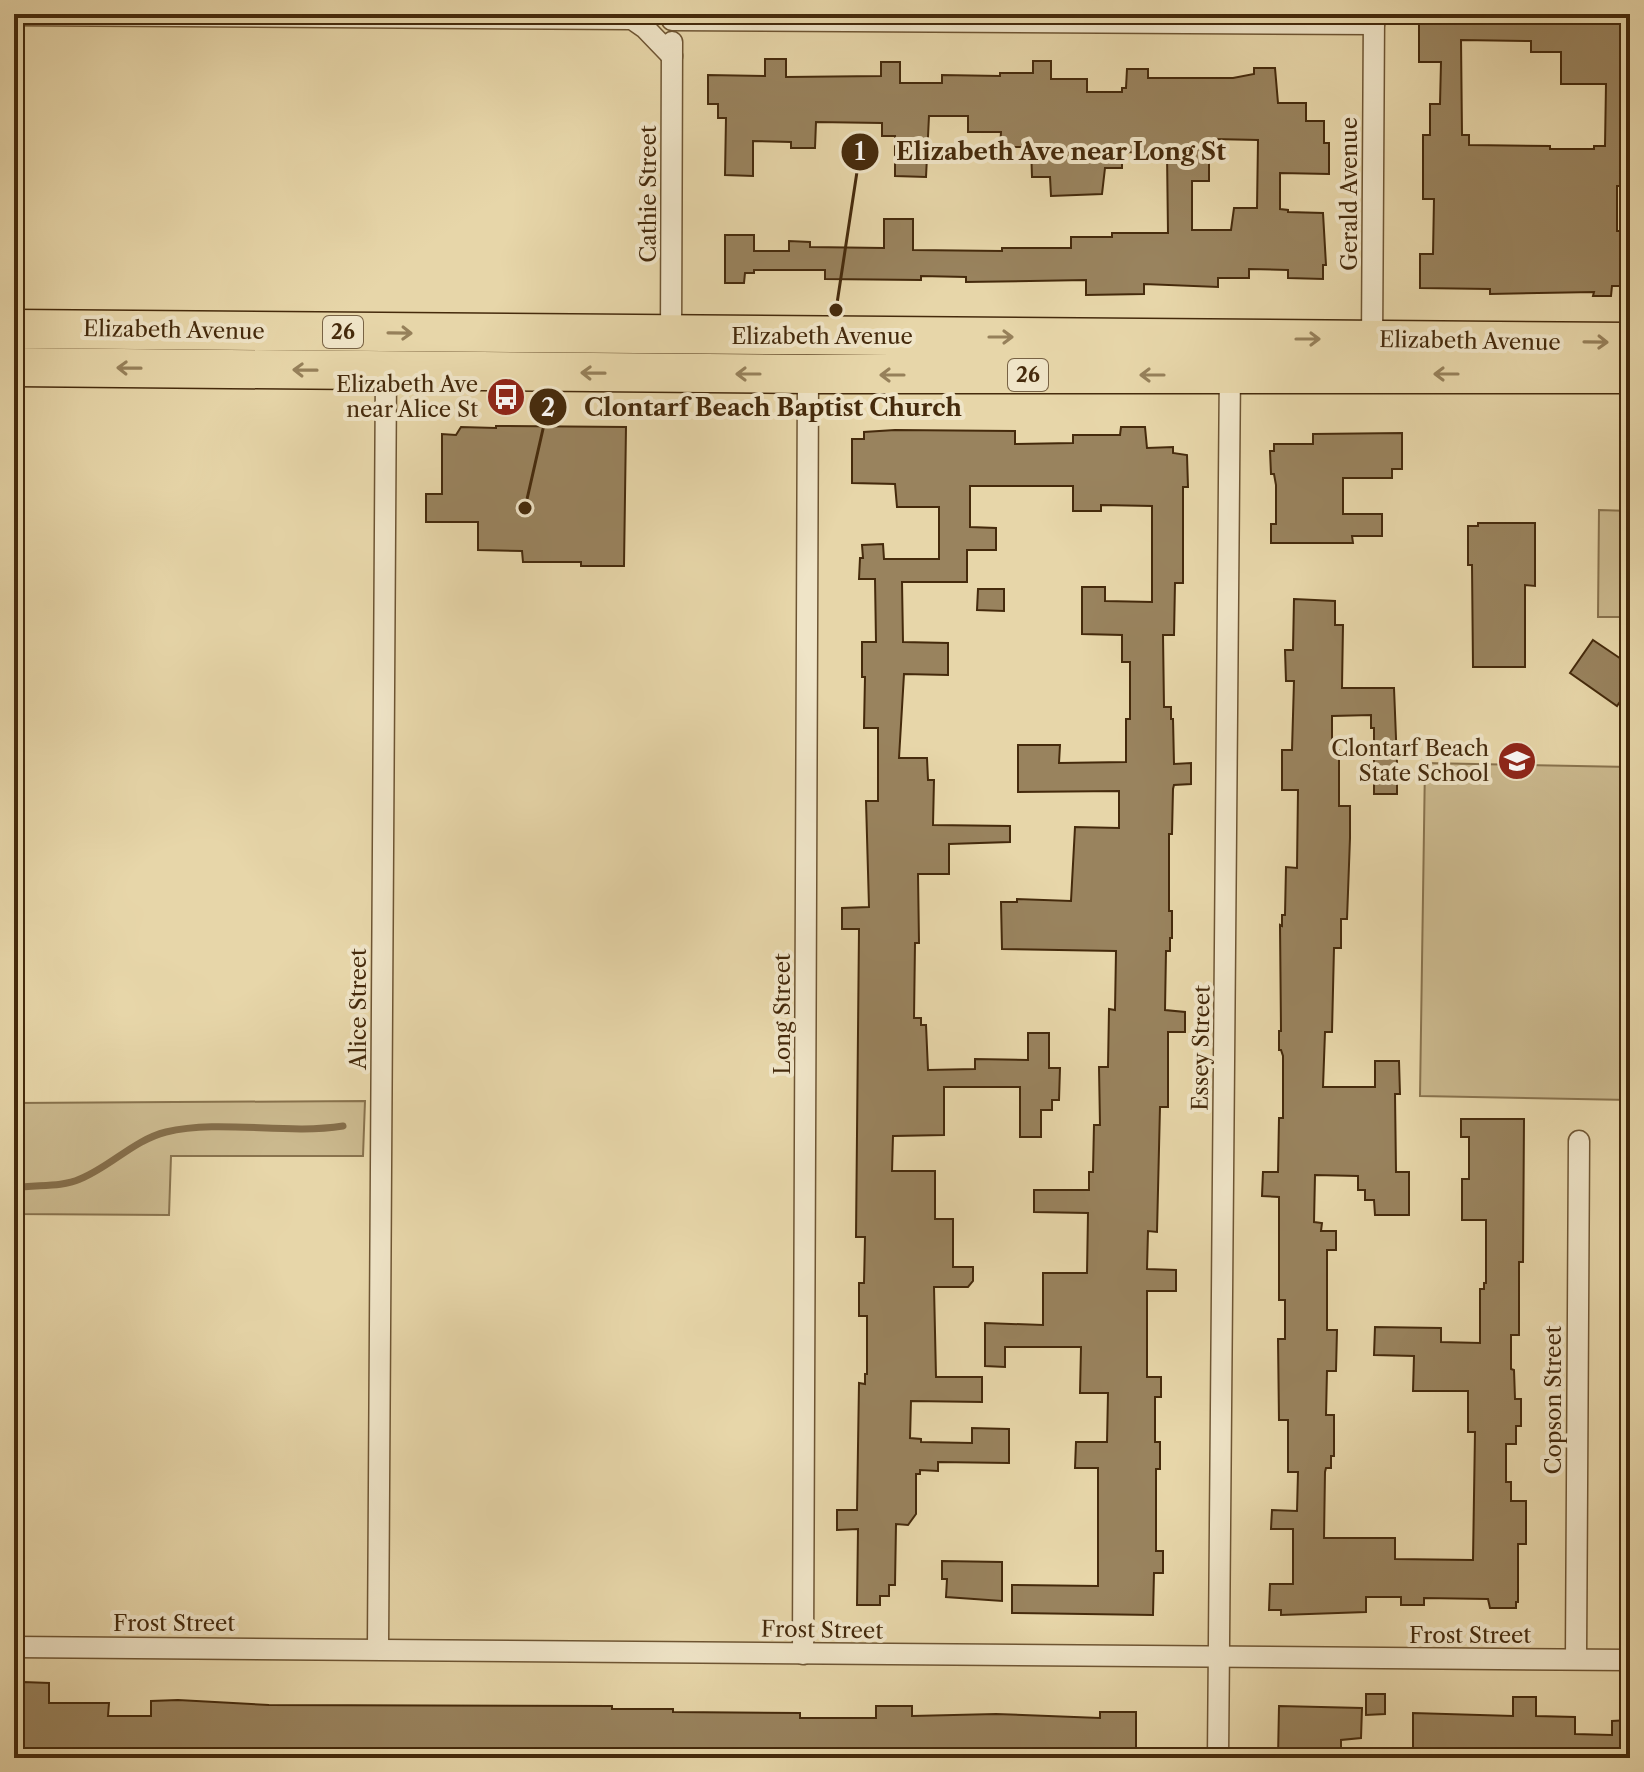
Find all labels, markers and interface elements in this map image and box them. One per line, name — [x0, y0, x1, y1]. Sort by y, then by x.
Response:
street label: Gerald Avenue — [1336, 117, 1363, 271]
street label: Cathie Street — [635, 125, 662, 263]
callout: Elizabeth Ave near Long St — [840, 128, 1243, 176]
text: 1 — [855, 137, 866, 166]
text: Elizabeth Ave near Long St — [896, 137, 1226, 166]
street label: Elizabeth Avenue — [83, 315, 265, 345]
road number: 26 — [323, 316, 363, 348]
street label: Elizabeth Avenue — [731, 323, 913, 350]
one-way arrow — [386, 325, 413, 341]
street label: Elizabeth Avenue — [1379, 326, 1561, 356]
one-way arrow — [987, 329, 1014, 345]
one-way arrow — [1294, 332, 1321, 347]
one-way arrow — [1582, 334, 1609, 350]
road number: 26 — [1008, 359, 1048, 391]
one-way arrow — [116, 360, 143, 376]
one-way arrow — [292, 362, 319, 378]
one-way arrow — [580, 365, 607, 381]
one-way arrow — [735, 366, 762, 382]
one-way arrow — [1433, 366, 1460, 382]
one-way arrow — [879, 367, 906, 383]
one-way arrow — [1139, 367, 1166, 383]
place label: Elizabeth Ave near Alice St — [336, 371, 478, 423]
bus stop icon: Elizabeth Ave near Alice St — [485, 376, 527, 418]
callout: Clontarf Beach Baptist Church — [528, 383, 978, 431]
text: 2 — [541, 393, 555, 422]
text: Clontarf Beach Baptist Church — [584, 393, 962, 422]
place label: Clontarf Beach State School — [1331, 735, 1489, 787]
school or university icon: Clontarf Beach State School — [1496, 740, 1538, 782]
street label: Alice Street — [345, 948, 372, 1071]
street label: Long Street — [769, 953, 796, 1075]
street label: Essey Street — [1186, 985, 1216, 1111]
street label: Copson Street — [1540, 1325, 1567, 1475]
street label: Frost Street — [113, 1610, 235, 1637]
street label: Frost Street — [761, 1615, 884, 1645]
street label: Frost Street — [1409, 1622, 1531, 1649]

